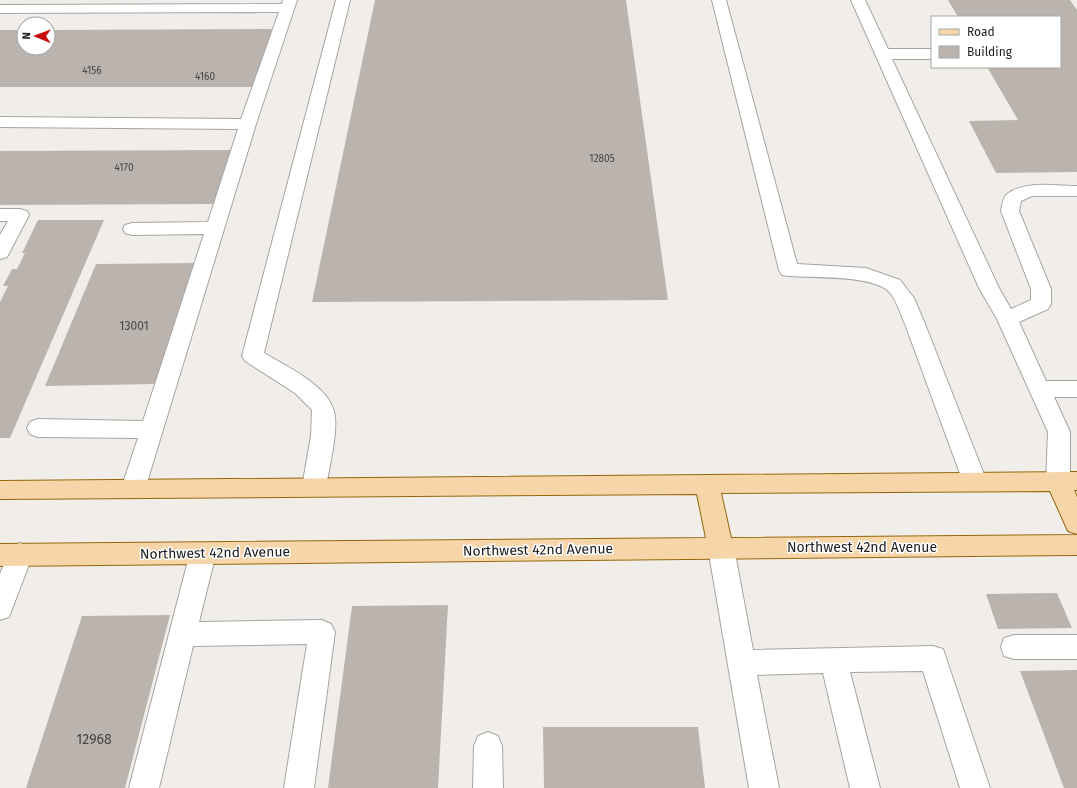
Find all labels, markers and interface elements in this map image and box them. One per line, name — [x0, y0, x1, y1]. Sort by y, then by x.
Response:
north arrow — [16, 16, 56, 56]
legend — [931, 16, 1061, 68]
text: Road — [967, 25, 995, 39]
text: N — [20, 32, 33, 40]
text: Building — [967, 45, 1013, 59]
house number: 4156 — [82, 65, 102, 77]
house number: 4160 — [195, 71, 215, 83]
house number: 12805 — [589, 153, 615, 165]
house number: 4170 — [115, 162, 134, 174]
house number: 13001 — [119, 319, 149, 333]
street label: Northwest 42nd Avenue — [787, 539, 937, 556]
street label: Northwest 42nd Avenue — [463, 540, 613, 560]
street label: Northwest 42nd Avenue — [140, 543, 290, 563]
house number: 12968 — [76, 731, 112, 748]

